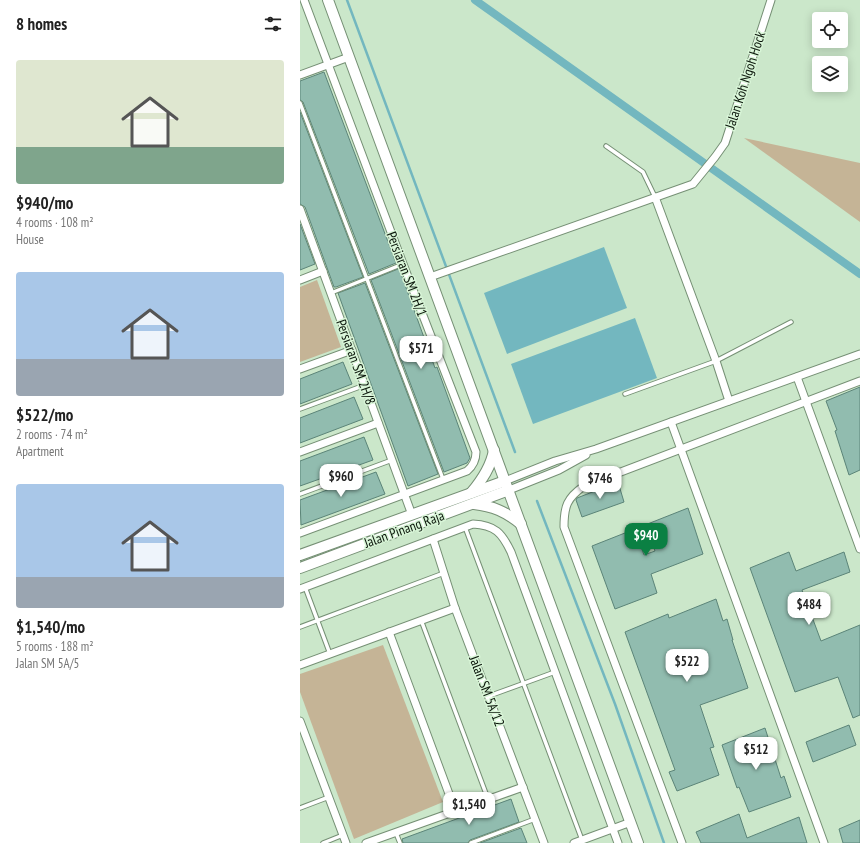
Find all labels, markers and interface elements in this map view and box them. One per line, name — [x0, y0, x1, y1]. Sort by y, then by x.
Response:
map controls — [812, 12, 848, 92]
button: locate — [812, 12, 848, 48]
text: 8 homes — [16, 13, 67, 35]
icon: filters — [262, 13, 284, 35]
street label: Jalan Koh Ngoh Hock — [720, 29, 769, 132]
button: layers — [812, 56, 848, 92]
icon: home — [114, 86, 186, 158]
text: $940/mo — [16, 192, 73, 214]
text: 4 rooms · 108 m² — [16, 214, 94, 231]
street label: Persiaran SM 2H/1 — [383, 229, 431, 319]
text: House — [16, 231, 44, 248]
icon: home — [114, 298, 186, 370]
street label: Persiaran SM 2H/8 — [332, 317, 380, 407]
pin: $571 — [397, 336, 445, 370]
text: $571 — [409, 340, 433, 357]
text: $522/mo — [16, 404, 73, 426]
text: 2 rooms · 74 m² — [16, 426, 88, 443]
text: Apartment — [16, 443, 64, 460]
pin: $960 — [317, 464, 365, 498]
pin: $746 — [576, 466, 624, 500]
text: $960 — [329, 468, 353, 485]
text: $746 — [588, 470, 612, 487]
street label: Jalan Pinang Raja — [360, 506, 447, 552]
icon: home — [114, 510, 186, 582]
pin: $940 — [622, 523, 670, 557]
text: $940 — [634, 527, 658, 544]
pin: $484 — [785, 592, 833, 626]
text: $484 — [797, 596, 821, 613]
text: $1,540/mo — [16, 616, 85, 638]
text: 5 rooms · 188 m² — [16, 638, 94, 655]
pin: $522 — [663, 649, 711, 683]
street label: Jalan SM 5A/12 — [465, 652, 509, 729]
text: $522 — [675, 653, 699, 670]
text: Jalan SM 5A/5 — [16, 655, 79, 672]
pin: $512 — [732, 737, 780, 771]
text: $512 — [744, 741, 768, 758]
pin: $1,540 — [436, 792, 502, 826]
text: $1,540 — [452, 796, 486, 813]

